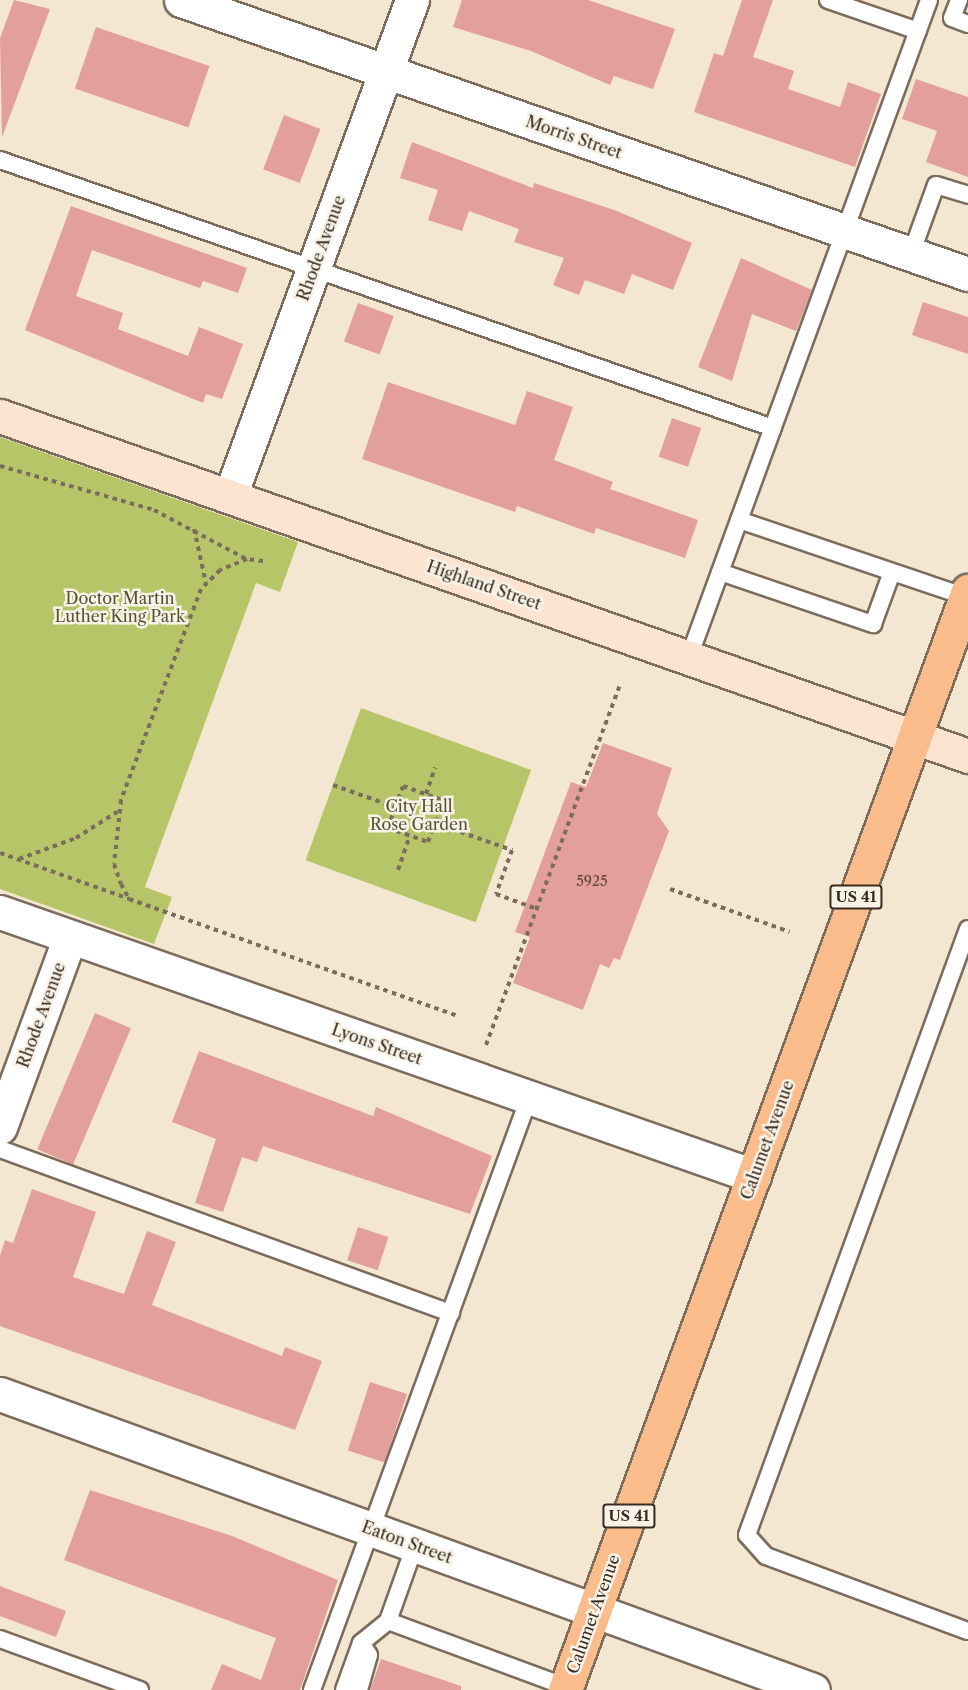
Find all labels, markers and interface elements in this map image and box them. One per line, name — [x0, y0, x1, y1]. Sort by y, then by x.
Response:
street label: Morris Street — [523, 112, 625, 162]
street label: Rhode Avenue — [293, 192, 349, 304]
street label: Highland Street — [424, 556, 544, 614]
park label: Doctor Martin Luther King Park — [55, 588, 185, 626]
park label: City Hall Rose Garden — [370, 796, 468, 834]
house number: 5925 — [576, 873, 608, 889]
road number: US 41 — [829, 885, 883, 909]
street label: Rhode Avenue — [13, 959, 69, 1071]
street label: Lyons Street — [329, 1020, 425, 1068]
street label: Calumet Avenue — [736, 1078, 798, 1202]
road number: US 41 — [602, 1504, 656, 1528]
street label: Eaton Street — [359, 1517, 455, 1567]
street label: Calumet Avenue — [562, 1552, 624, 1676]

